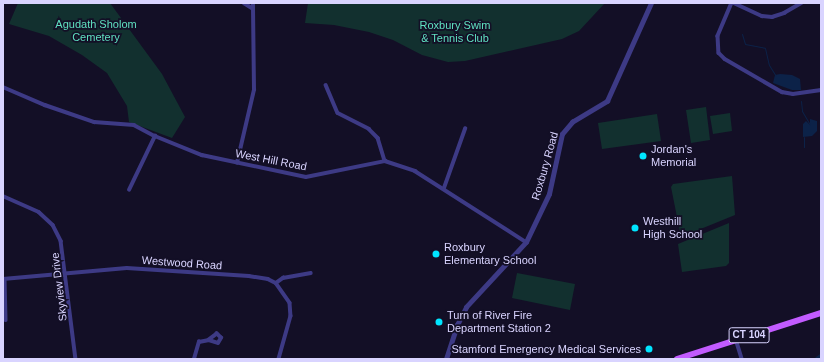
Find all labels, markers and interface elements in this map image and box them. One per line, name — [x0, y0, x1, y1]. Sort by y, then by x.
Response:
park label: Agudath Sholom Cemetery — [55, 18, 137, 44]
park label: Roxbury Swim & Tennis Club — [420, 19, 490, 45]
street label: Roxbury Road — [529, 130, 561, 202]
place label: Jordan's Memorial — [651, 143, 696, 169]
street label: West Hill Road — [234, 147, 308, 173]
marker: Jordan's Memorial — [638, 151, 648, 161]
place label: Westhill High School — [643, 215, 702, 241]
marker: Westhill High School — [630, 223, 640, 233]
place label: Roxbury Elementary School — [444, 241, 536, 267]
marker: Roxbury Elementary School — [431, 249, 441, 259]
street label: Skyview Drive — [48, 252, 70, 322]
street label: Westwood Road — [141, 254, 223, 272]
place label: Turn of River Fire Department Station 2 — [447, 309, 551, 335]
marker: Turn of River Fire Department Station 2 — [434, 317, 444, 327]
road number: CT 104 — [728, 327, 770, 343]
place label: Stamford Emergency Medical Services — [451, 342, 641, 356]
marker: Stamford Emergency Medical Services — [644, 344, 654, 354]

